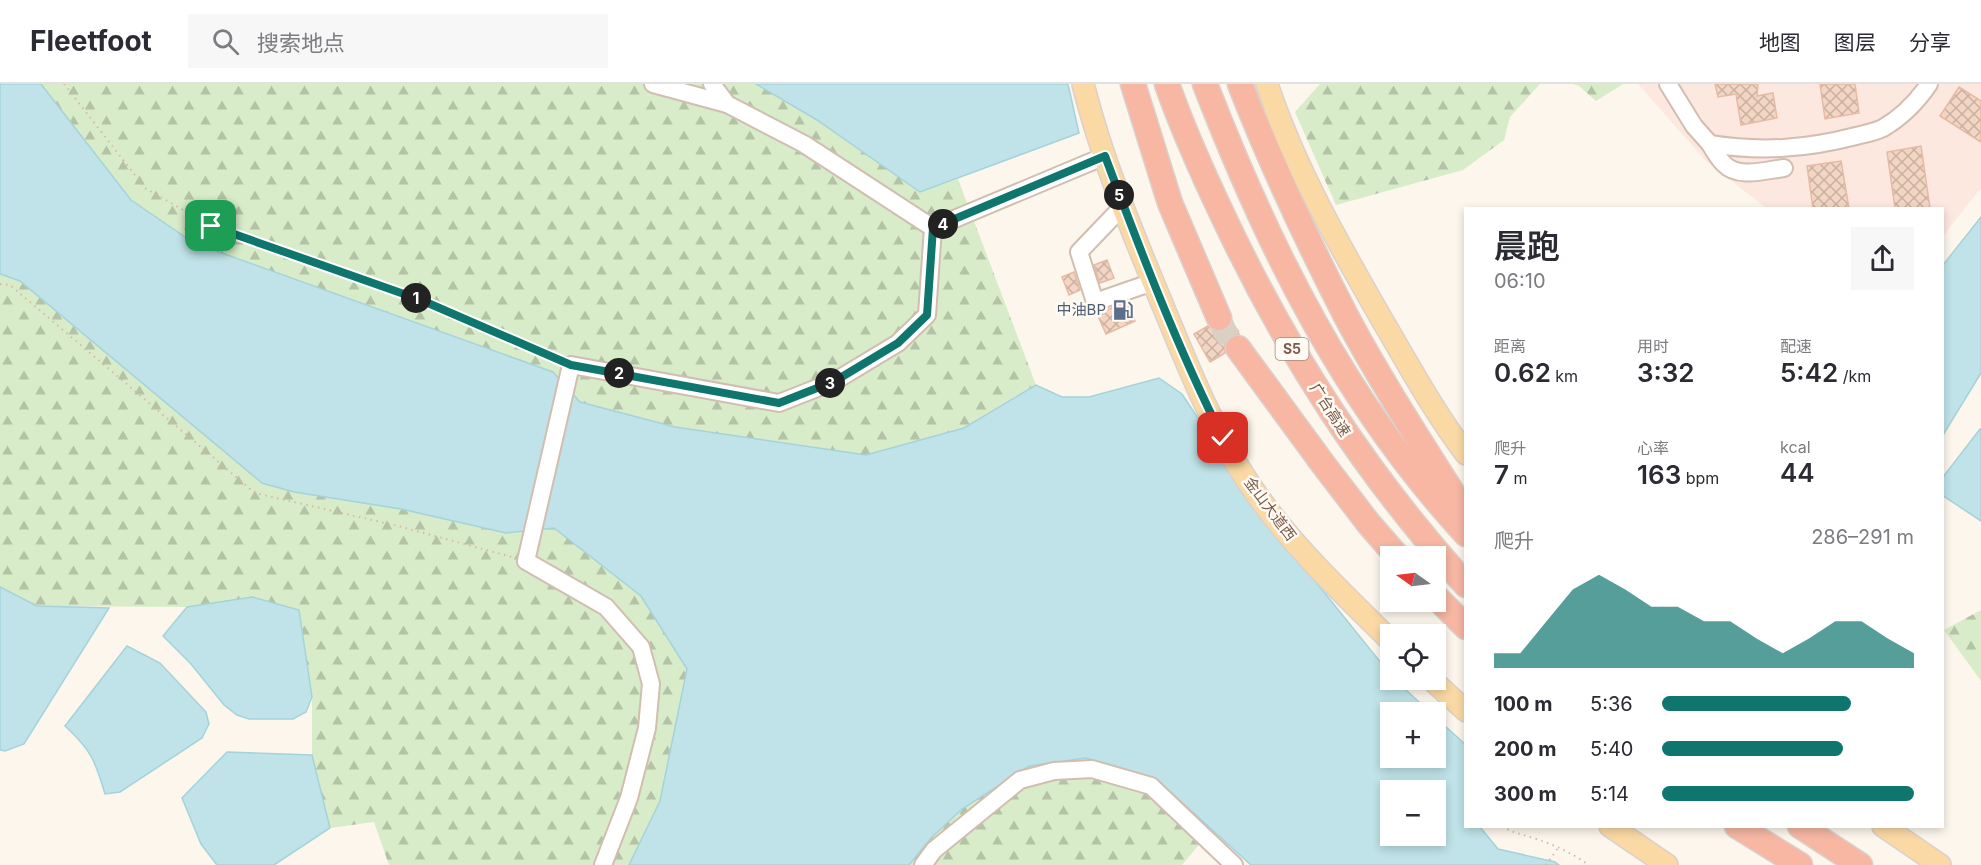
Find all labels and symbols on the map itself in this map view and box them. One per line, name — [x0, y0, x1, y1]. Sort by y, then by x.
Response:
pin: 5 — [1104, 180, 1134, 210]
pin — [185, 200, 236, 251]
pin: 4 — [928, 209, 958, 239]
pin: 1 — [401, 283, 431, 313]
fuel station icon: 中油BP — [1111, 298, 1135, 322]
place label: 中油BP — [1057, 300, 1106, 319]
road number: S5 — [1276, 338, 1308, 360]
pin: 2 — [604, 358, 634, 388]
pin: 3 — [815, 368, 845, 398]
street label: 广台高速 — [1306, 379, 1355, 440]
pin — [1197, 412, 1248, 463]
street label: 金山大道西 — [1240, 473, 1301, 544]
north arrow — [1380, 546, 1446, 612]

